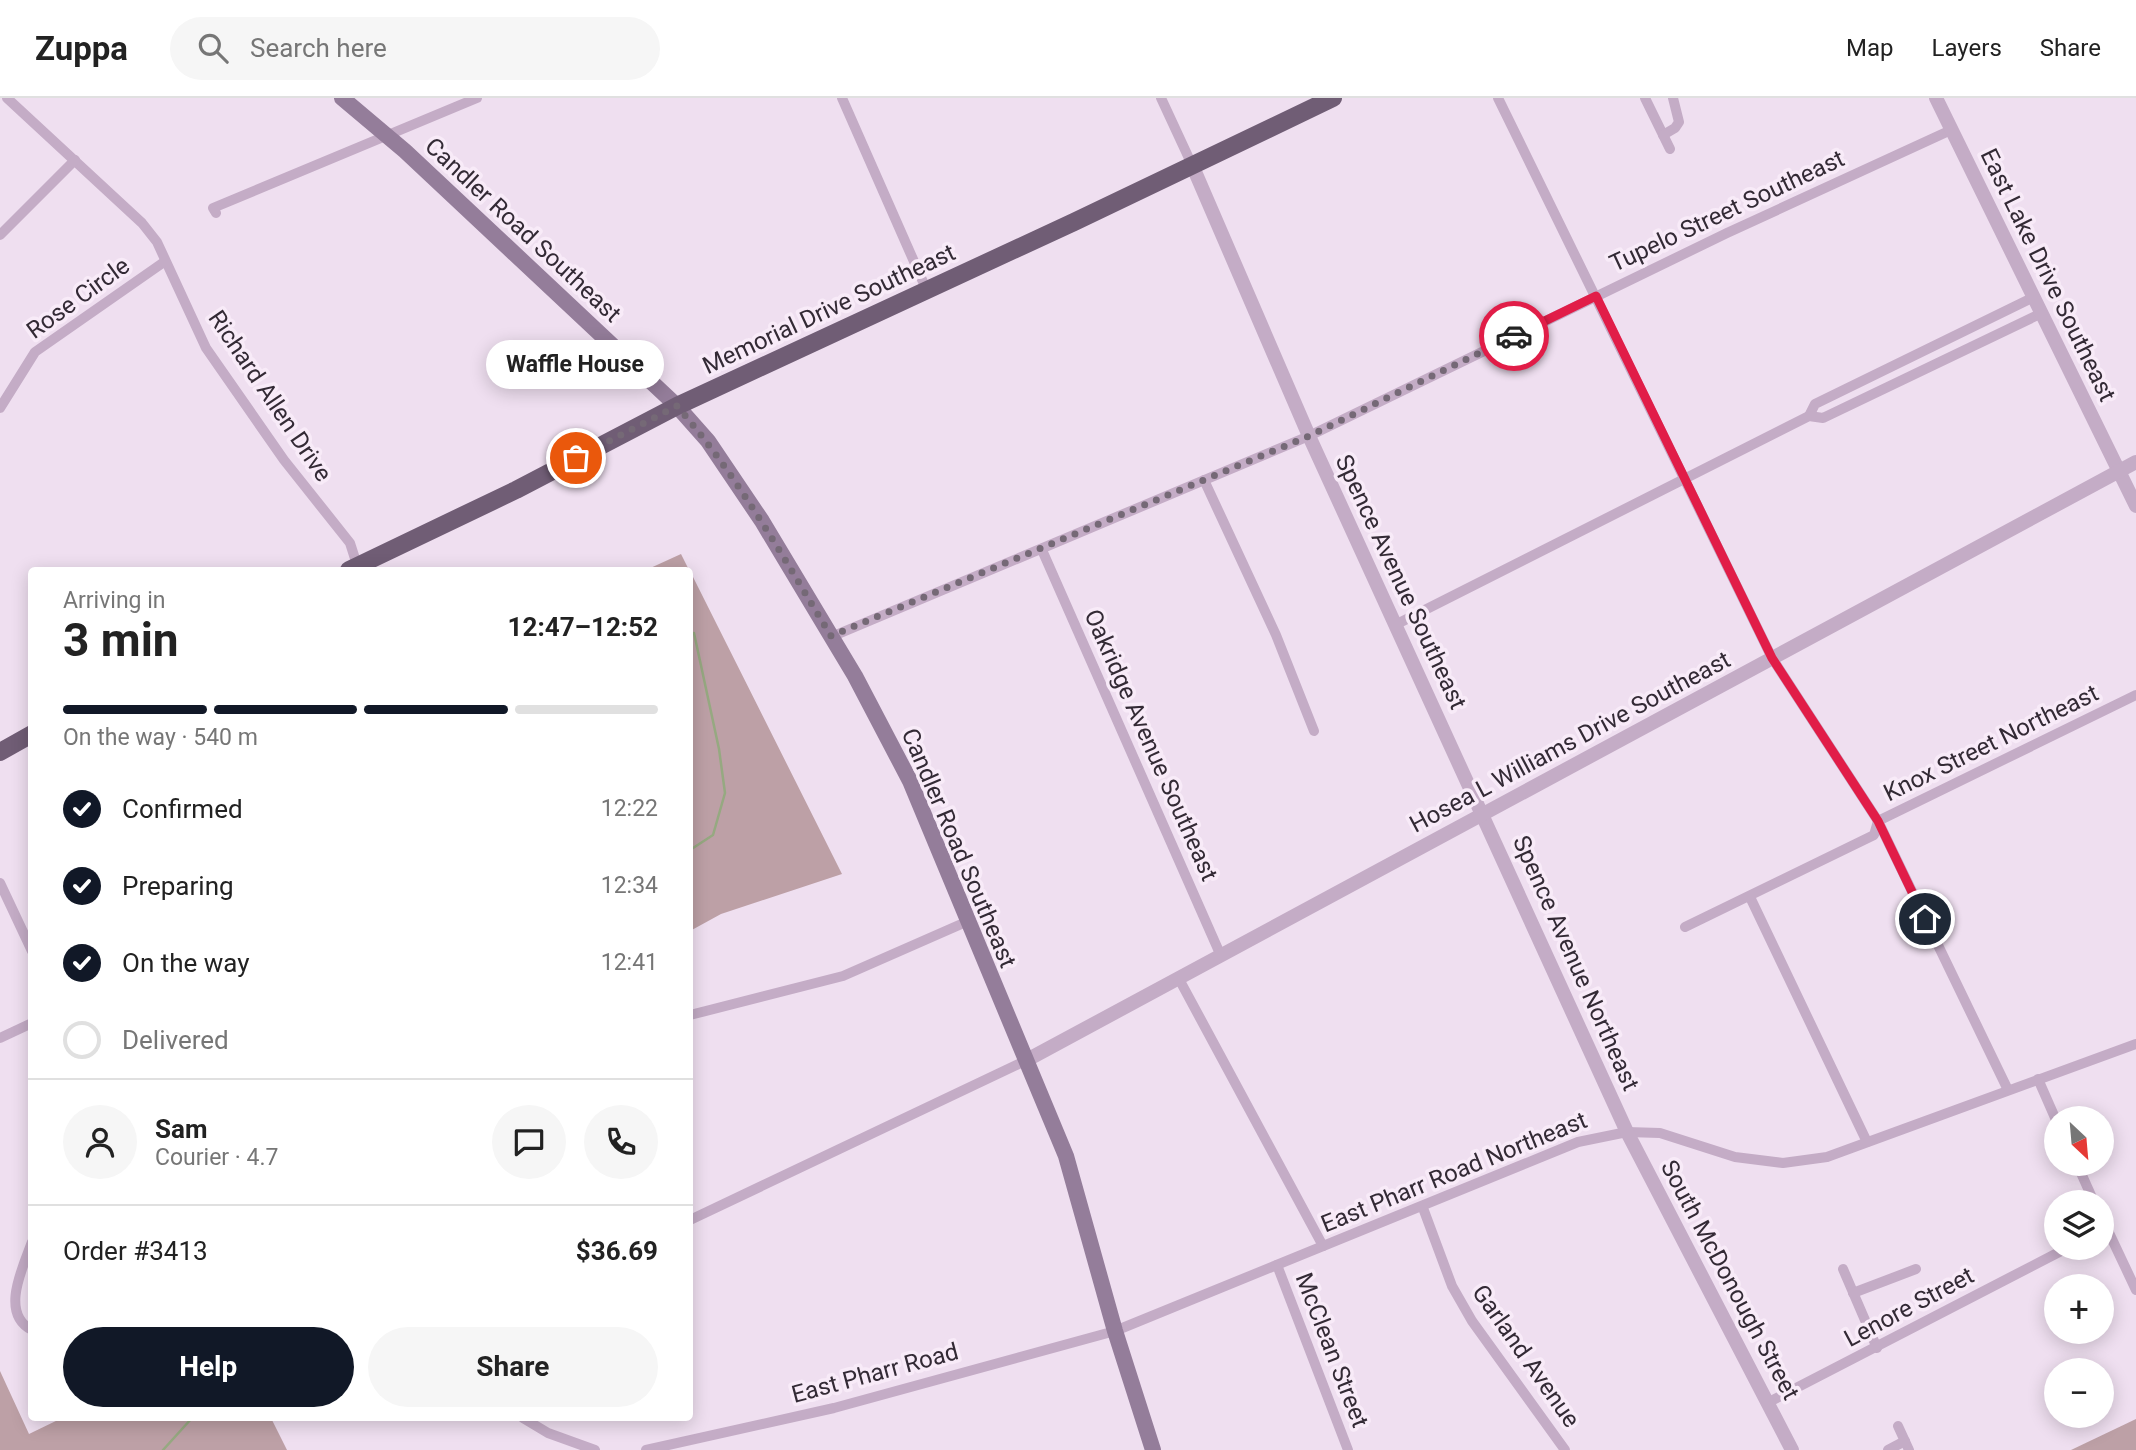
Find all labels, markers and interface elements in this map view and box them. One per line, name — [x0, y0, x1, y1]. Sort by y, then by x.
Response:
search box — [170, 17, 660, 80]
text: Zuppa — [35, 29, 128, 68]
icon: search — [194, 29, 232, 67]
text: Search here — [250, 33, 387, 63]
text: Map — [1846, 34, 1894, 62]
text: Layers — [1932, 34, 2002, 62]
text: Share — [2040, 34, 2101, 62]
street label: Candler Road Southeast — [419, 132, 627, 328]
street label: Tupelo Street Southeast — [1605, 144, 1849, 278]
street label: East Lake Drive Southeast — [1975, 144, 2121, 406]
street label: Memorial Drive Southeast — [698, 238, 960, 380]
street label: Rose Circle — [21, 251, 135, 345]
courier — [1479, 301, 1549, 371]
street label: Richard Allen Drive — [202, 305, 338, 487]
icon: car — [1495, 317, 1533, 355]
callout: Waffle House — [487, 339, 665, 388]
text: Waffle House — [506, 351, 644, 378]
pin — [546, 428, 606, 488]
icon: bag — [557, 439, 595, 477]
street label: Spence Avenue Southeast — [1330, 450, 1472, 714]
text: Arriving in — [63, 587, 166, 614]
street label: Oakridge Avenue Southeast — [1078, 605, 1224, 885]
text: 12:47–12:52 — [508, 612, 658, 642]
text: 3 min — [63, 613, 179, 667]
street label: Hosea L Williams Drive Southeast — [1405, 645, 1735, 839]
street label: Knox Street Northeast — [1879, 679, 2103, 807]
text: On the way · 540 m — [63, 724, 258, 751]
street label: Candler Road Southeast — [896, 724, 1022, 972]
icon: check — [63, 790, 101, 828]
text: Confirmed — [122, 794, 243, 824]
text: 12:22 — [601, 795, 658, 822]
street label: Spence Avenue Northeast — [1507, 831, 1645, 1095]
icon: check — [63, 867, 101, 905]
text: Preparing — [122, 871, 234, 901]
text: 12:34 — [601, 872, 658, 899]
pin — [1895, 889, 1955, 949]
icon: home — [1906, 900, 1944, 938]
icon: check — [63, 944, 101, 982]
text: On the way — [122, 948, 250, 978]
text: 12:41 — [601, 949, 658, 976]
text: Delivered — [122, 1025, 229, 1055]
button: person — [63, 1105, 137, 1179]
button: chat — [492, 1105, 566, 1179]
button: phone — [584, 1105, 658, 1179]
street label: East Pharr Road Northeast — [1317, 1106, 1591, 1238]
north arrow — [2044, 1106, 2114, 1176]
map controls — [2044, 1106, 2114, 1428]
text: Sam — [155, 1114, 207, 1144]
text: Courier · 4.7 — [155, 1144, 278, 1171]
street label: South McDonough Street — [1655, 1155, 1805, 1405]
button: layers — [2044, 1190, 2114, 1260]
text: Order #3413 — [63, 1236, 208, 1266]
text: $36.69 — [576, 1236, 658, 1266]
street label: Lenore Street — [1840, 1261, 1979, 1353]
street label: McClean Street — [1290, 1269, 1374, 1431]
button: + — [2044, 1274, 2114, 1344]
street label: Garland Avenue — [1466, 1279, 1586, 1433]
button: Help — [63, 1327, 354, 1407]
button: Share — [368, 1327, 658, 1407]
street label: East Pharr Road — [789, 1337, 961, 1409]
button: − — [2044, 1358, 2114, 1428]

